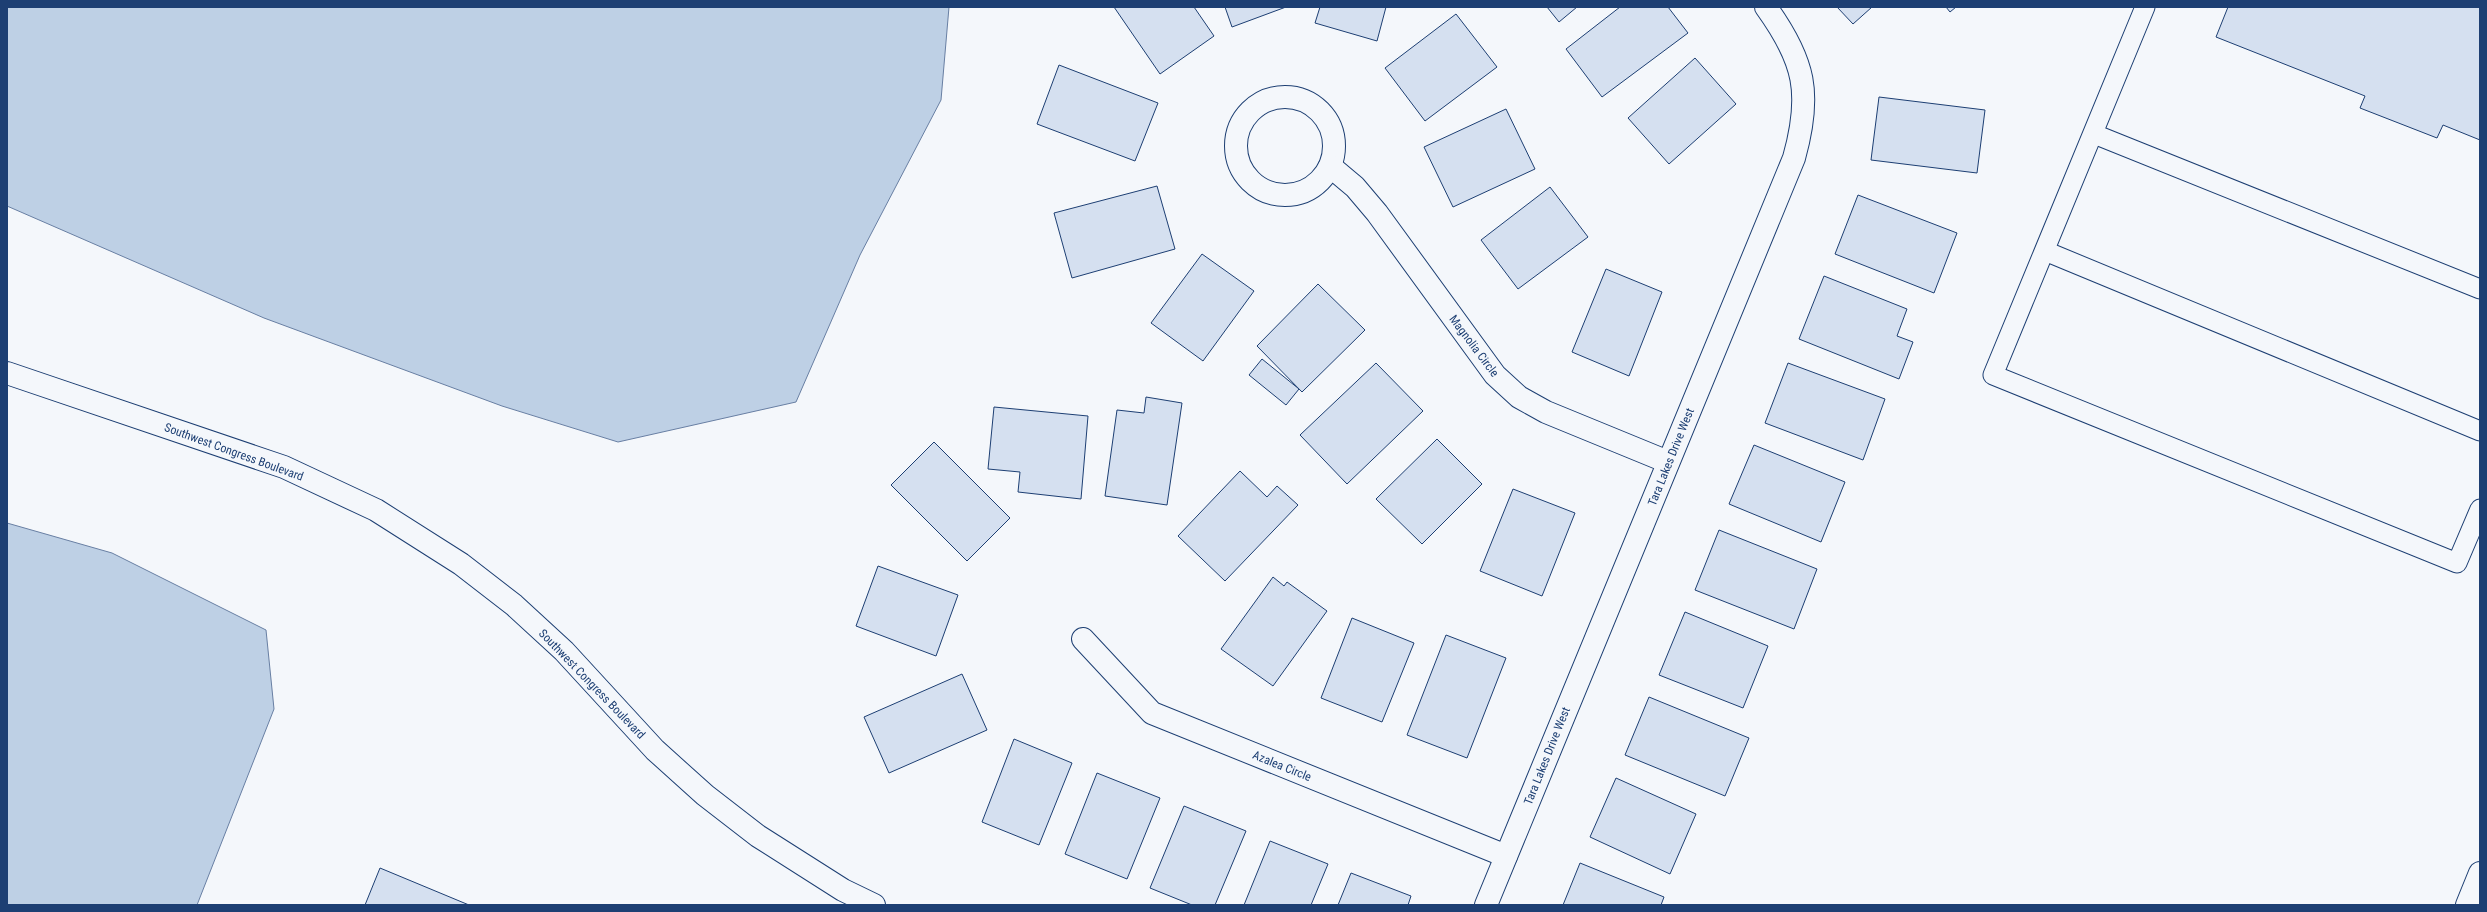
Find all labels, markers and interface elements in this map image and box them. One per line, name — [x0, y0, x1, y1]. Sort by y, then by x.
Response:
street label: Magnolia Circle — [1446, 312, 1502, 380]
street label: Tara Lakes Drive West — [1645, 406, 1697, 508]
street label: Southwest Congress Boulevard — [163, 420, 305, 484]
street label: Southwest Congress Boulevard — [536, 626, 648, 742]
street label: Tara Lakes Drive West — [1521, 705, 1573, 807]
street label: Azalea Circle — [1251, 748, 1314, 784]

